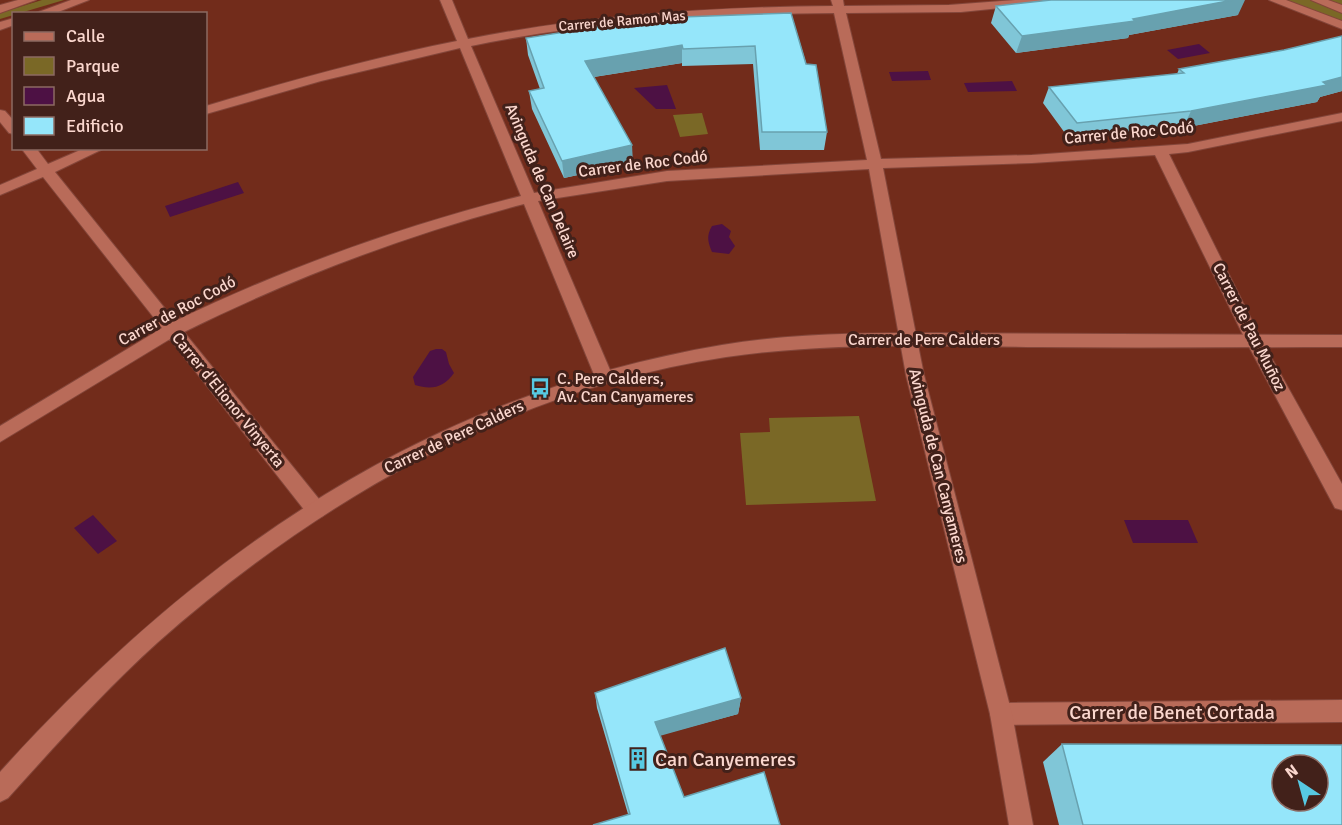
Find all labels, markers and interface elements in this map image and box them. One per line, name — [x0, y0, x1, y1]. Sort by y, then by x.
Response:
street label: Carrer de Ramon Mas — [558, 7, 686, 35]
legend — [12, 12, 207, 150]
text: Calle — [66, 25, 105, 47]
text: Parque — [66, 55, 120, 77]
text: Agua — [66, 85, 105, 107]
street label: Avinguda de Can Delaire — [500, 101, 584, 261]
text: Edificio — [66, 115, 124, 137]
street label: Carrer de Roc Codó — [1063, 117, 1195, 149]
street label: Carrer de Roc Codó — [577, 146, 709, 182]
street label: Carrer de Pau Muñoz — [1208, 260, 1290, 394]
street label: Carrer de Roc Codó — [115, 272, 239, 350]
street label: Carrer d'Elionor Vinyerta — [167, 328, 289, 472]
street label: Carrer de Pere Calders — [848, 330, 1000, 350]
street label: Avinguda de Can Canyameres — [904, 367, 972, 565]
place label: C. Pere Calders, Av. Can Canyameres — [557, 369, 693, 407]
bus stop icon: C. Pere Calders, Av. Can Canyameres — [528, 376, 552, 400]
street label: Carrer de Pere Calders — [381, 396, 527, 478]
street label: Carrer de Benet Cortada — [1069, 700, 1275, 725]
building icon: Can Canyemeres — [626, 747, 650, 771]
place label: Can Canyemeres — [655, 747, 796, 772]
north arrow — [1270, 753, 1330, 813]
text: N — [1281, 760, 1302, 783]

